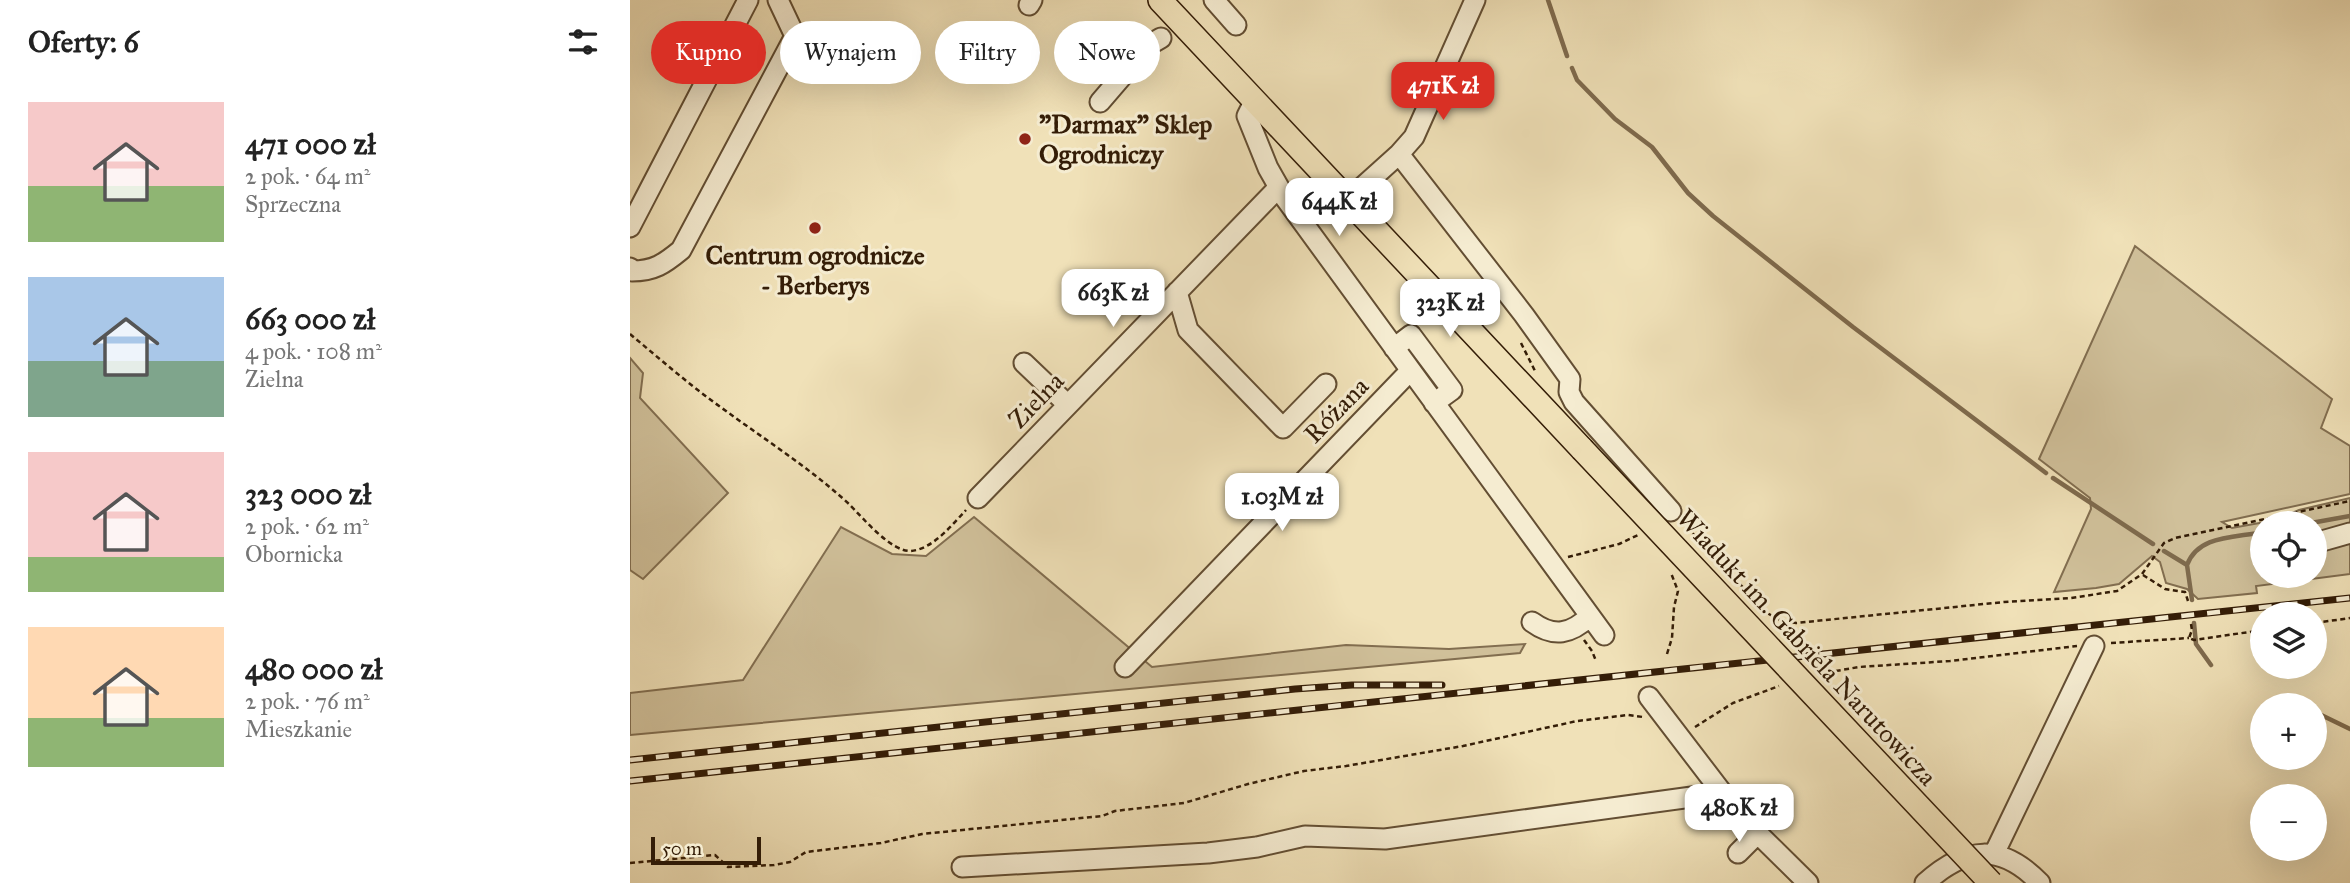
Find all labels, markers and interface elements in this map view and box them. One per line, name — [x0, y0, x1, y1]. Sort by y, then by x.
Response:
chip: Kupno — [651, 21, 766, 84]
chip: Wynajem — [780, 21, 921, 84]
chip: Filtry — [935, 21, 1040, 84]
chip: Nowe — [1054, 21, 1160, 84]
icon: filters — [564, 23, 602, 61]
text: Oferty: 6 — [28, 24, 139, 60]
pin: 471K zł — [1378, 62, 1508, 122]
text: 471K zł — [1407, 71, 1479, 99]
place label: "Darmax" Sklep Ogrodniczy — [1039, 108, 1212, 171]
text: 471 000 zł — [245, 126, 376, 162]
icon: home — [84, 130, 168, 214]
marker: "Darmax" Sklep Ogrodniczy — [1017, 131, 1033, 147]
text: 2 pok. · 64 m² — [245, 162, 370, 190]
pin: 644K zł — [1274, 178, 1404, 238]
text: 644K zł — [1301, 187, 1377, 215]
text: Sprzeczna — [245, 190, 341, 218]
marker: Centrum ogrodnicze - Berberys — [807, 220, 823, 236]
place label: Centrum ogrodnicze - Berberys — [705, 239, 925, 301]
pin: 663K zł — [1048, 270, 1178, 329]
text: 663K zł — [1078, 278, 1148, 306]
pin: 323K zł — [1385, 280, 1515, 339]
text: 323K zł — [1416, 288, 1484, 316]
text: 663 000 zł — [245, 301, 375, 337]
icon: home — [84, 305, 168, 389]
text: 4 pok. · 108 m² — [245, 337, 382, 365]
text: Zielna — [245, 365, 304, 393]
street label: Zielna — [1002, 365, 1071, 435]
street label: Różana — [1297, 370, 1375, 450]
pin: 1.03M zł — [1210, 474, 1354, 533]
text: 323 000 zł — [245, 476, 371, 512]
icon: home — [84, 480, 168, 564]
text: 1.03M zł — [1241, 482, 1323, 510]
street label: Wiadukt im. Gabriela Narutowicza — [1670, 502, 1944, 792]
map controls — [2250, 511, 2327, 861]
button: locate — [2250, 511, 2327, 588]
text: 2 pok. · 62 m² — [245, 512, 369, 540]
text: Obornicka — [245, 540, 343, 568]
button: layers — [2250, 602, 2327, 679]
text: 480 000 zł — [245, 651, 382, 687]
icon: home — [84, 655, 168, 739]
text: 2 pok. · 76 m² — [245, 687, 370, 715]
button: + — [2250, 693, 2327, 770]
text: Mieszkanie — [245, 715, 352, 743]
pin: 480K zł — [1674, 784, 1804, 844]
button: − — [2250, 784, 2327, 861]
text: 480K zł — [1701, 793, 1777, 821]
scale bar — [651, 834, 761, 866]
text: 50 m — [662, 837, 702, 860]

